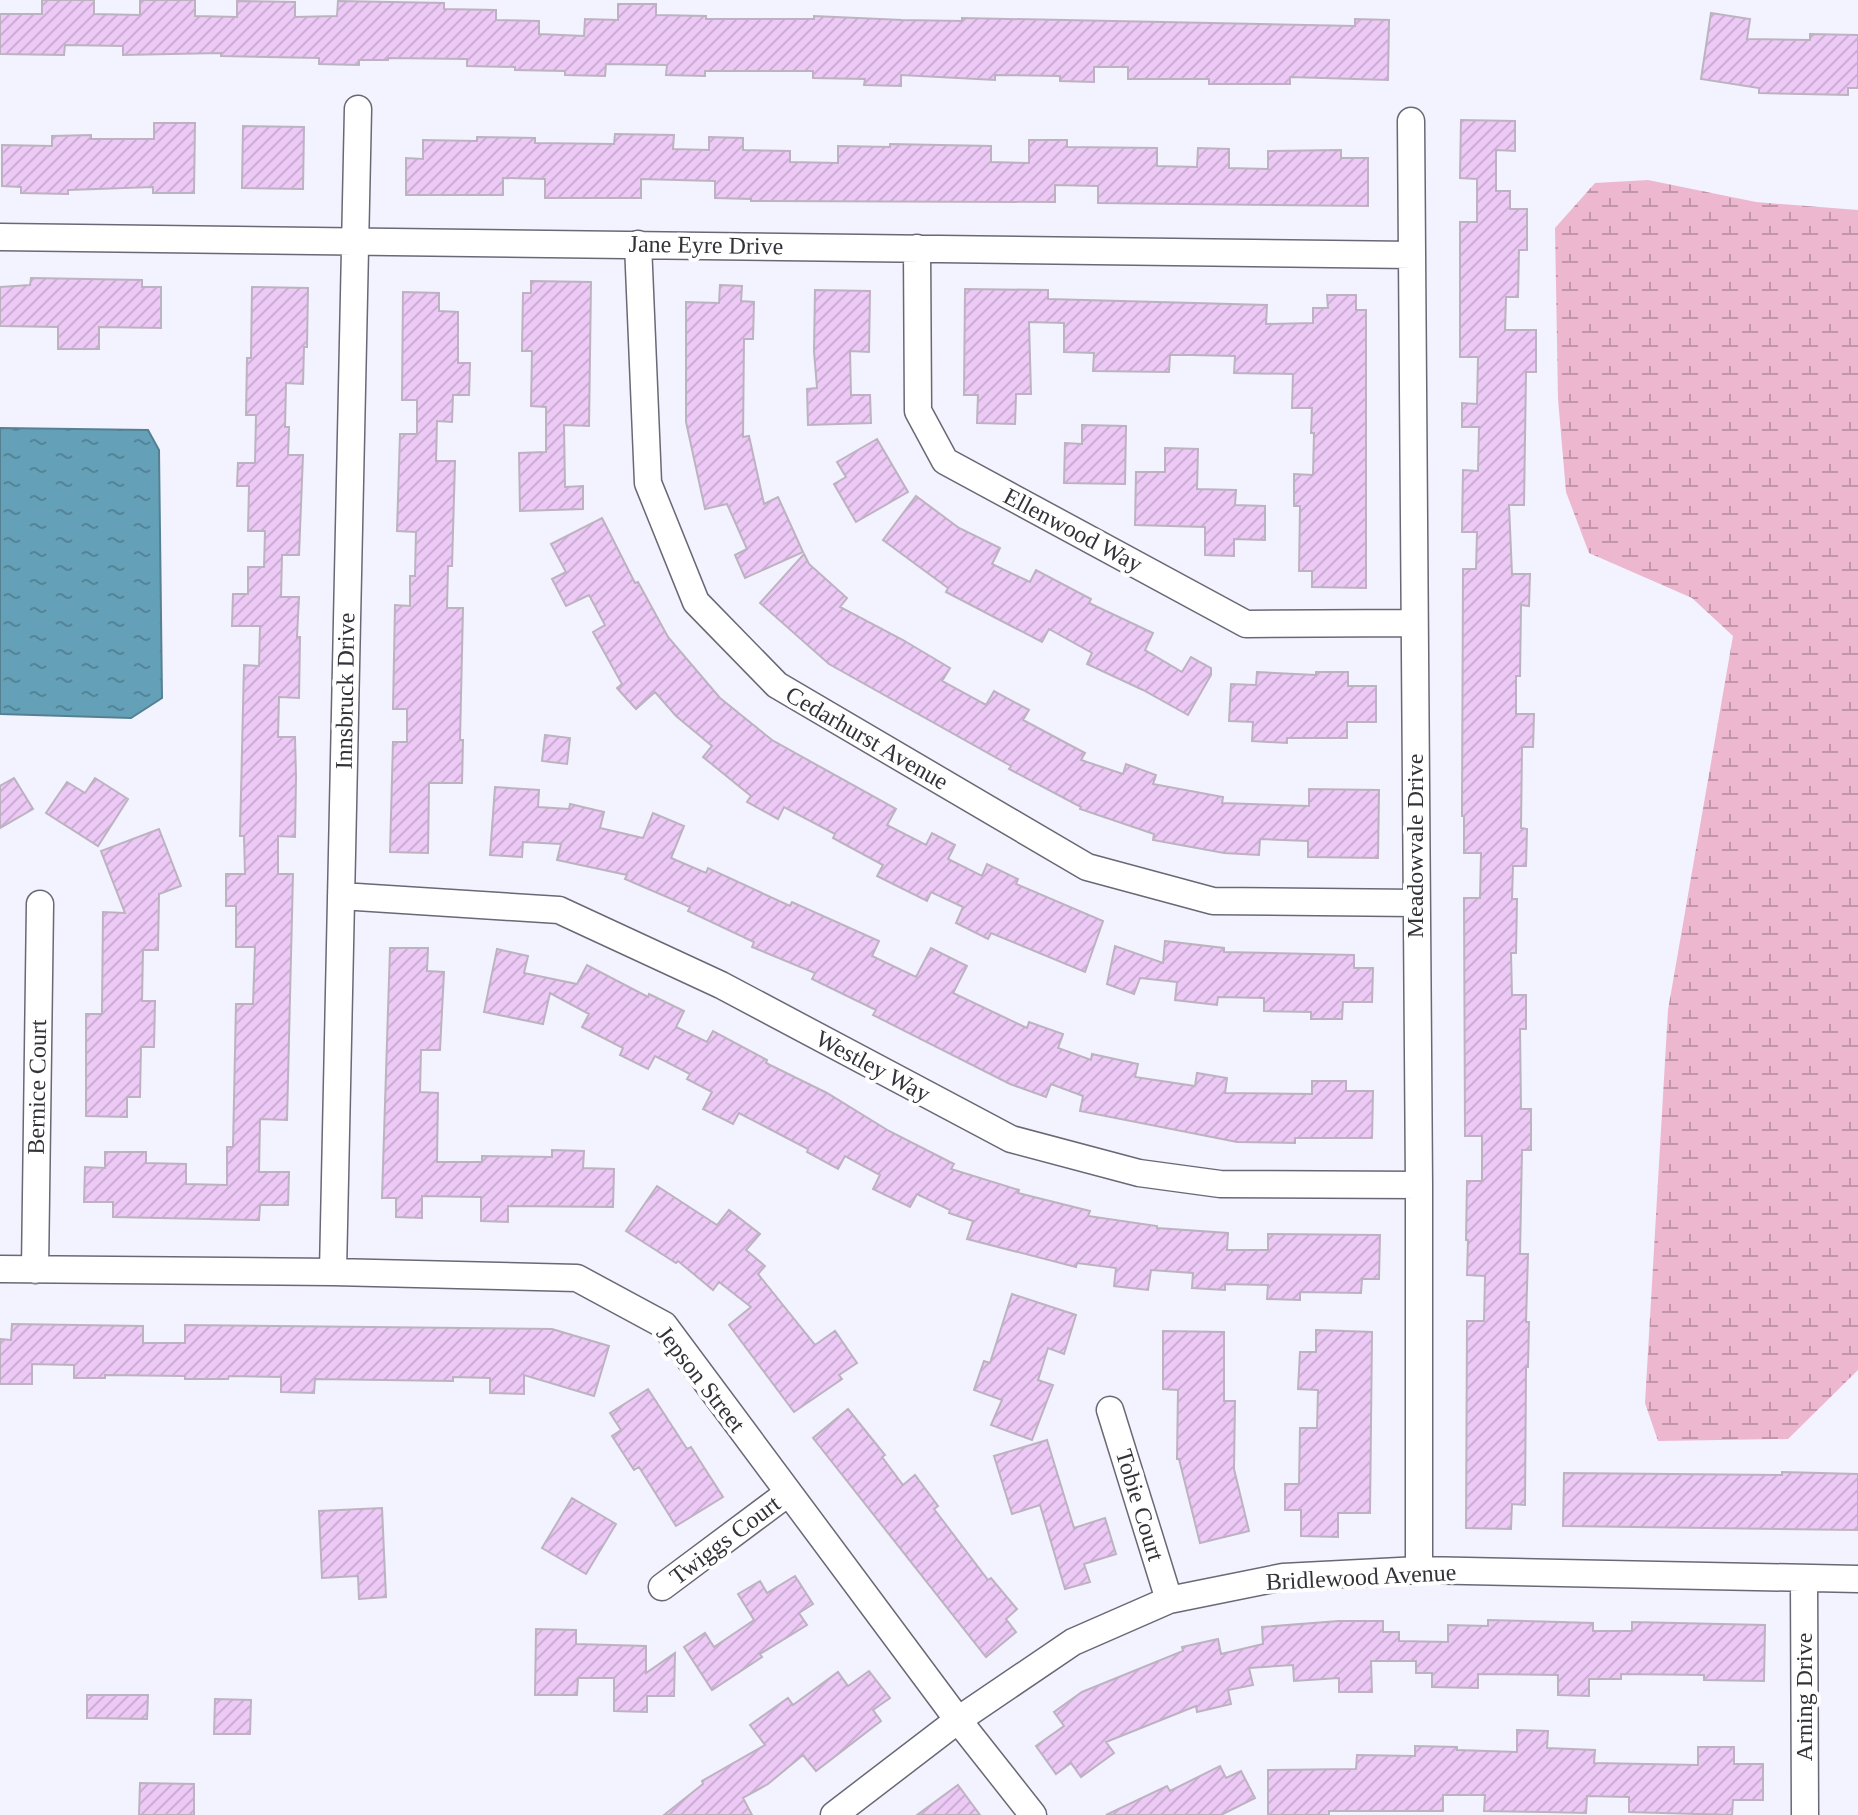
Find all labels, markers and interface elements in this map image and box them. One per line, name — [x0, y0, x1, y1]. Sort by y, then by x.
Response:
street label: Jane Eyre Drive — [628, 231, 784, 259]
street label: Ellenwood Way — [999, 483, 1147, 577]
street label: Innsbruck Drive — [331, 612, 359, 770]
street label: Cedarhurst Avenue — [781, 681, 953, 795]
street label: Meadowvale Drive — [1402, 754, 1428, 938]
street label: Bernice Court — [23, 1019, 51, 1155]
street label: Westley Way — [811, 1025, 935, 1107]
street label: Jepson Street — [652, 1321, 751, 1437]
street label: Tobie Court — [1111, 1446, 1169, 1564]
street label: Twiggs Court — [665, 1490, 785, 1590]
street label: Bridlewood Avenue — [1265, 1559, 1457, 1595]
street label: Arning Drive — [1791, 1633, 1817, 1761]

